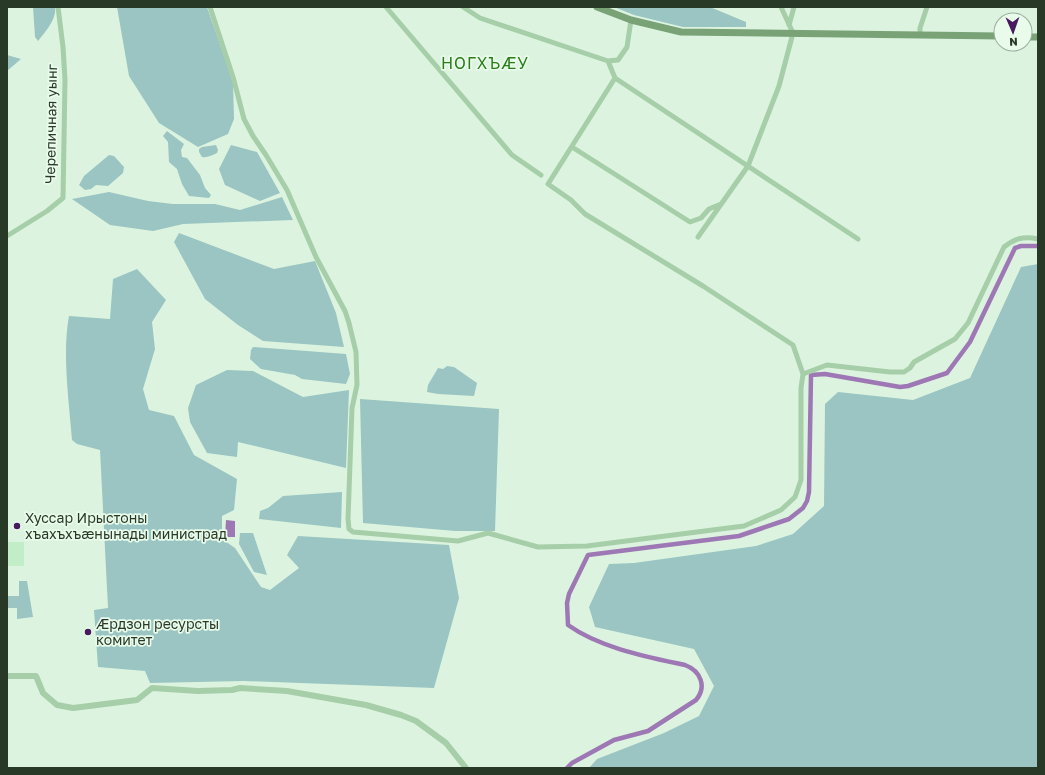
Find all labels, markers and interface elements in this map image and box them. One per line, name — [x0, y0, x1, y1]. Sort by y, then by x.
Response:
north arrow — [993, 12, 1033, 52]
text: N — [1009, 36, 1018, 49]
district label: НОГХЪÆУ — [441, 53, 529, 73]
street label: Черепичная уынг — [41, 63, 60, 184]
place label: Хуссар Ирыстоны хъахъхъæнынады министрад — [25, 509, 227, 542]
marker: Хуссар Ирыстоны хъахъхъæнынады министрад — [12, 521, 22, 531]
place label: Æрдзон ресурсты комитет — [96, 615, 219, 648]
marker: Æрдзон ресурсты комитет — [83, 627, 93, 637]

